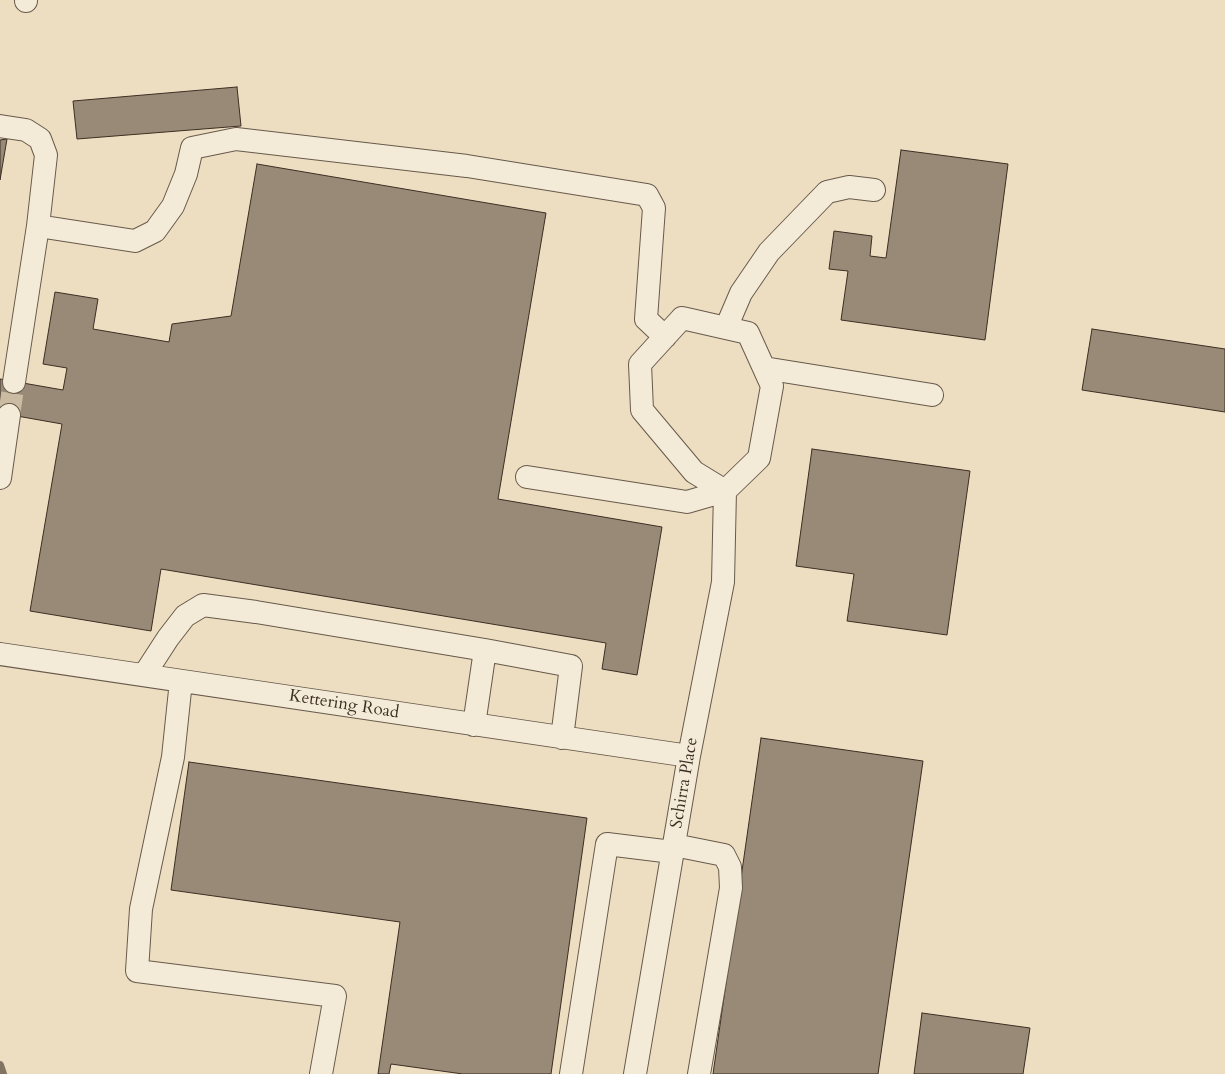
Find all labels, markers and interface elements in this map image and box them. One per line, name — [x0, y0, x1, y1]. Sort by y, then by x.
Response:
street label: Kettering Road — [288, 686, 400, 724]
street label: Schirra Place — [667, 736, 703, 830]

